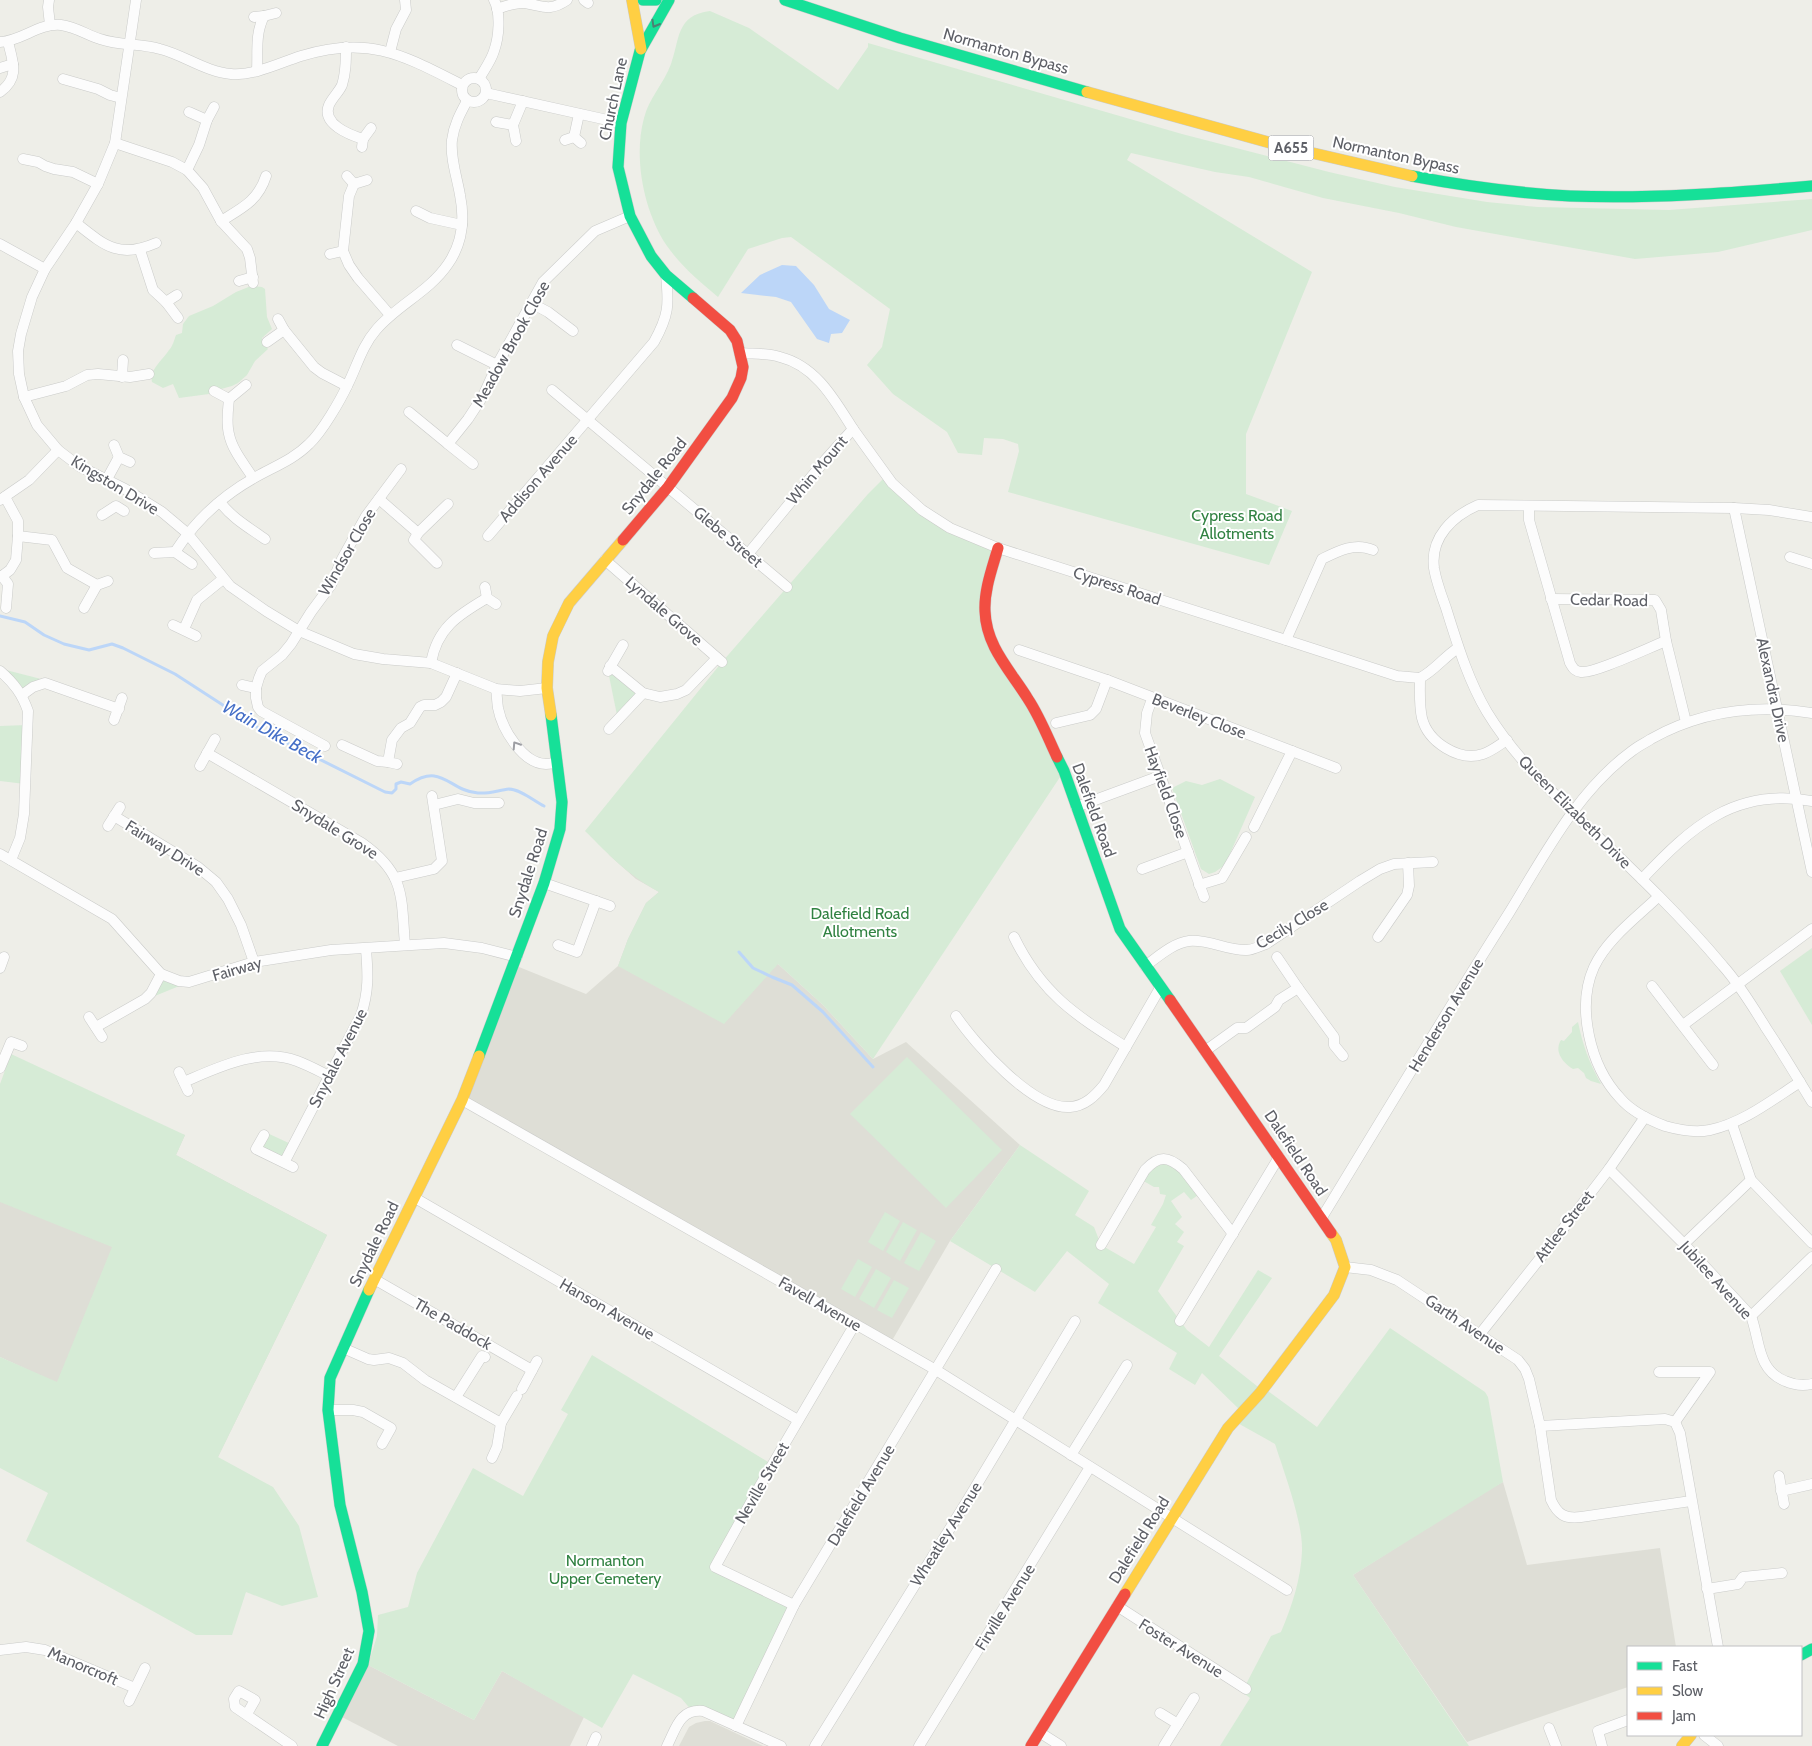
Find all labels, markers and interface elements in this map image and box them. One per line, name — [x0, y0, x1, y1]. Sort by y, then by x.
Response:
one-way arrow — [652, 19, 662, 28]
street label: Normanton Bypass — [941, 24, 1071, 78]
street label: Church Lane — [595, 56, 631, 142]
street label: Normanton Bypass — [1331, 132, 1462, 178]
road number: A655 — [1268, 136, 1314, 160]
street label: Meadow Brook Close — [468, 278, 554, 410]
street label: Addison Avenue — [495, 430, 581, 526]
street label: Whin Mount — [783, 431, 852, 508]
street label: Snydale Road — [617, 434, 691, 518]
street label: Kingston Drive — [68, 451, 162, 519]
street label: Glebe Street — [690, 503, 767, 572]
street label: Windsor Close — [314, 505, 380, 599]
park label: Cypress Road Allotments — [1191, 506, 1283, 543]
street label: Cypress Road — [1071, 563, 1163, 609]
street label: Lyndale Grove — [622, 572, 706, 650]
street label: Cedar Road — [1570, 590, 1648, 610]
street label: Alexandra Drive — [1753, 636, 1793, 744]
street label: Beverley Close — [1149, 689, 1249, 743]
water label: Wain Dike Beck — [218, 696, 327, 769]
one-way arrow — [513, 741, 522, 751]
street label: Hayfield Close — [1141, 743, 1191, 841]
street label: Queen Elizabeth Drive — [1515, 752, 1635, 872]
street label: Dalefield Road — [1068, 760, 1120, 860]
street label: Snydale Grove — [288, 795, 382, 863]
street label: Fairway Drive — [122, 816, 208, 880]
street label: Snydale Road — [505, 826, 551, 920]
street label: Cecily Close — [1252, 895, 1332, 953]
park label: Dalefield Road Allotments — [811, 904, 909, 941]
street label: Fairway — [210, 953, 264, 985]
street label: Henderson Avenue — [1405, 955, 1487, 1075]
street label: Snydale Avenue — [305, 1005, 371, 1111]
street label: Dalefield Road — [1260, 1107, 1332, 1199]
street label: Attlee Street — [1530, 1186, 1598, 1265]
street label: Snydale Road — [345, 1198, 403, 1290]
street label: Jubilee Avenue — [1675, 1236, 1756, 1323]
street label: Favell Avenue — [775, 1273, 865, 1335]
street label: Hanson Avenue — [556, 1274, 658, 1344]
street label: Garth Avenue — [1422, 1290, 1508, 1358]
street label: The Paddock — [411, 1294, 496, 1354]
street label: Neville Street — [731, 1438, 793, 1527]
street label: Dalefield Avenue — [823, 1441, 899, 1549]
street label: Wheatley Avenue — [906, 1478, 986, 1590]
street label: Dalefield Road — [1105, 1493, 1173, 1587]
park label: Normanton Upper Cemetery — [549, 1551, 661, 1588]
street label: Firville Avenue — [971, 1560, 1039, 1654]
street label: Foster Avenue — [1135, 1615, 1227, 1681]
street label: Manorcroft — [45, 1643, 122, 1690]
street label: High Street — [310, 1644, 358, 1722]
legend — [1627, 1646, 1802, 1736]
text: Fast — [1672, 1657, 1697, 1675]
text: Slow — [1672, 1682, 1703, 1700]
text: Jam — [1671, 1707, 1696, 1725]

